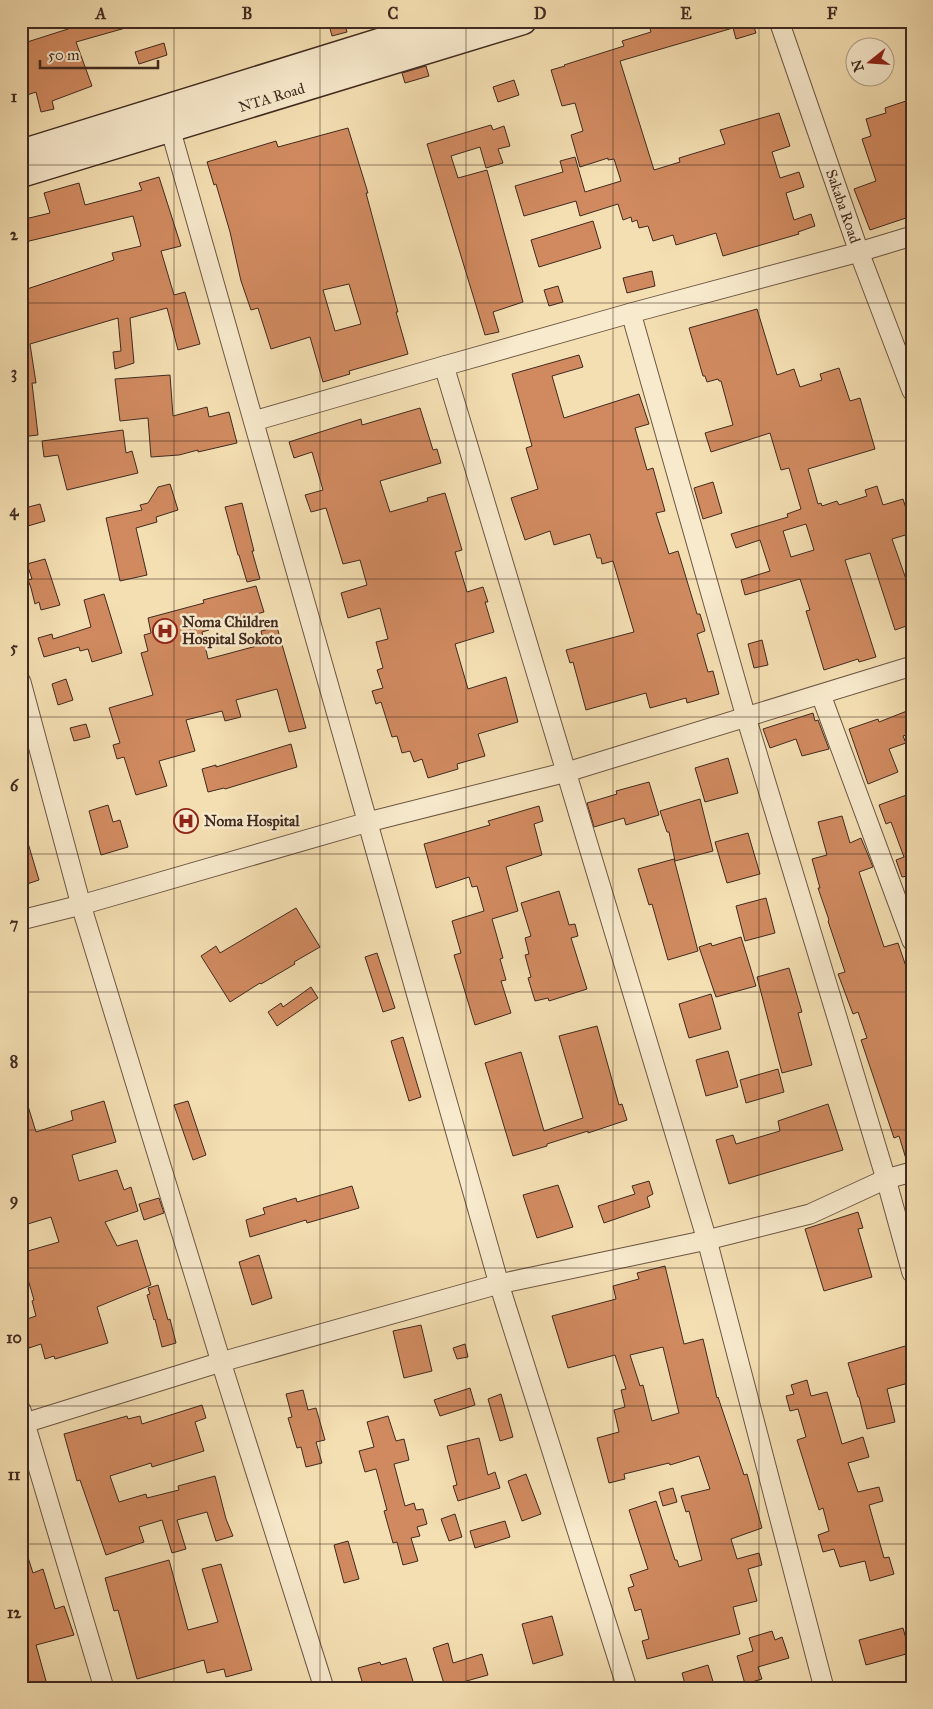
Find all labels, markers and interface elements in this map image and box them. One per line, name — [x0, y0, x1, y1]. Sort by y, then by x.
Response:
text: A — [95, 4, 107, 23]
text: B — [242, 4, 252, 23]
text: C — [388, 4, 399, 23]
text: D — [534, 4, 547, 23]
text: E — [680, 4, 692, 23]
text: F — [827, 4, 838, 23]
scale bar — [40, 38, 158, 70]
north arrow — [846, 38, 896, 88]
text: 50 m — [48, 46, 80, 64]
text: N — [848, 57, 868, 74]
street label: NTA Road — [236, 79, 307, 116]
text: 1 — [11, 87, 18, 106]
street label: Sakaba Road — [822, 167, 864, 246]
text: 2 — [10, 225, 19, 244]
text: 3 — [11, 363, 17, 383]
text: 4 — [10, 501, 20, 521]
place label: Noma Children Hospital Sokoto — [182, 613, 282, 649]
hospital icon: Noma Children Hospital Sokoto — [152, 618, 178, 644]
text: 5 — [10, 638, 18, 657]
text: 6 — [10, 776, 19, 795]
hospital icon: Noma Hospital — [173, 808, 199, 834]
place label: Noma Hospital — [204, 812, 300, 831]
text: 7 — [10, 914, 19, 933]
text: 8 — [10, 1052, 18, 1071]
text: 9 — [10, 1190, 18, 1210]
text: 10 — [6, 1328, 22, 1347]
text: 11 — [8, 1465, 21, 1484]
text: 12 — [7, 1603, 22, 1622]

